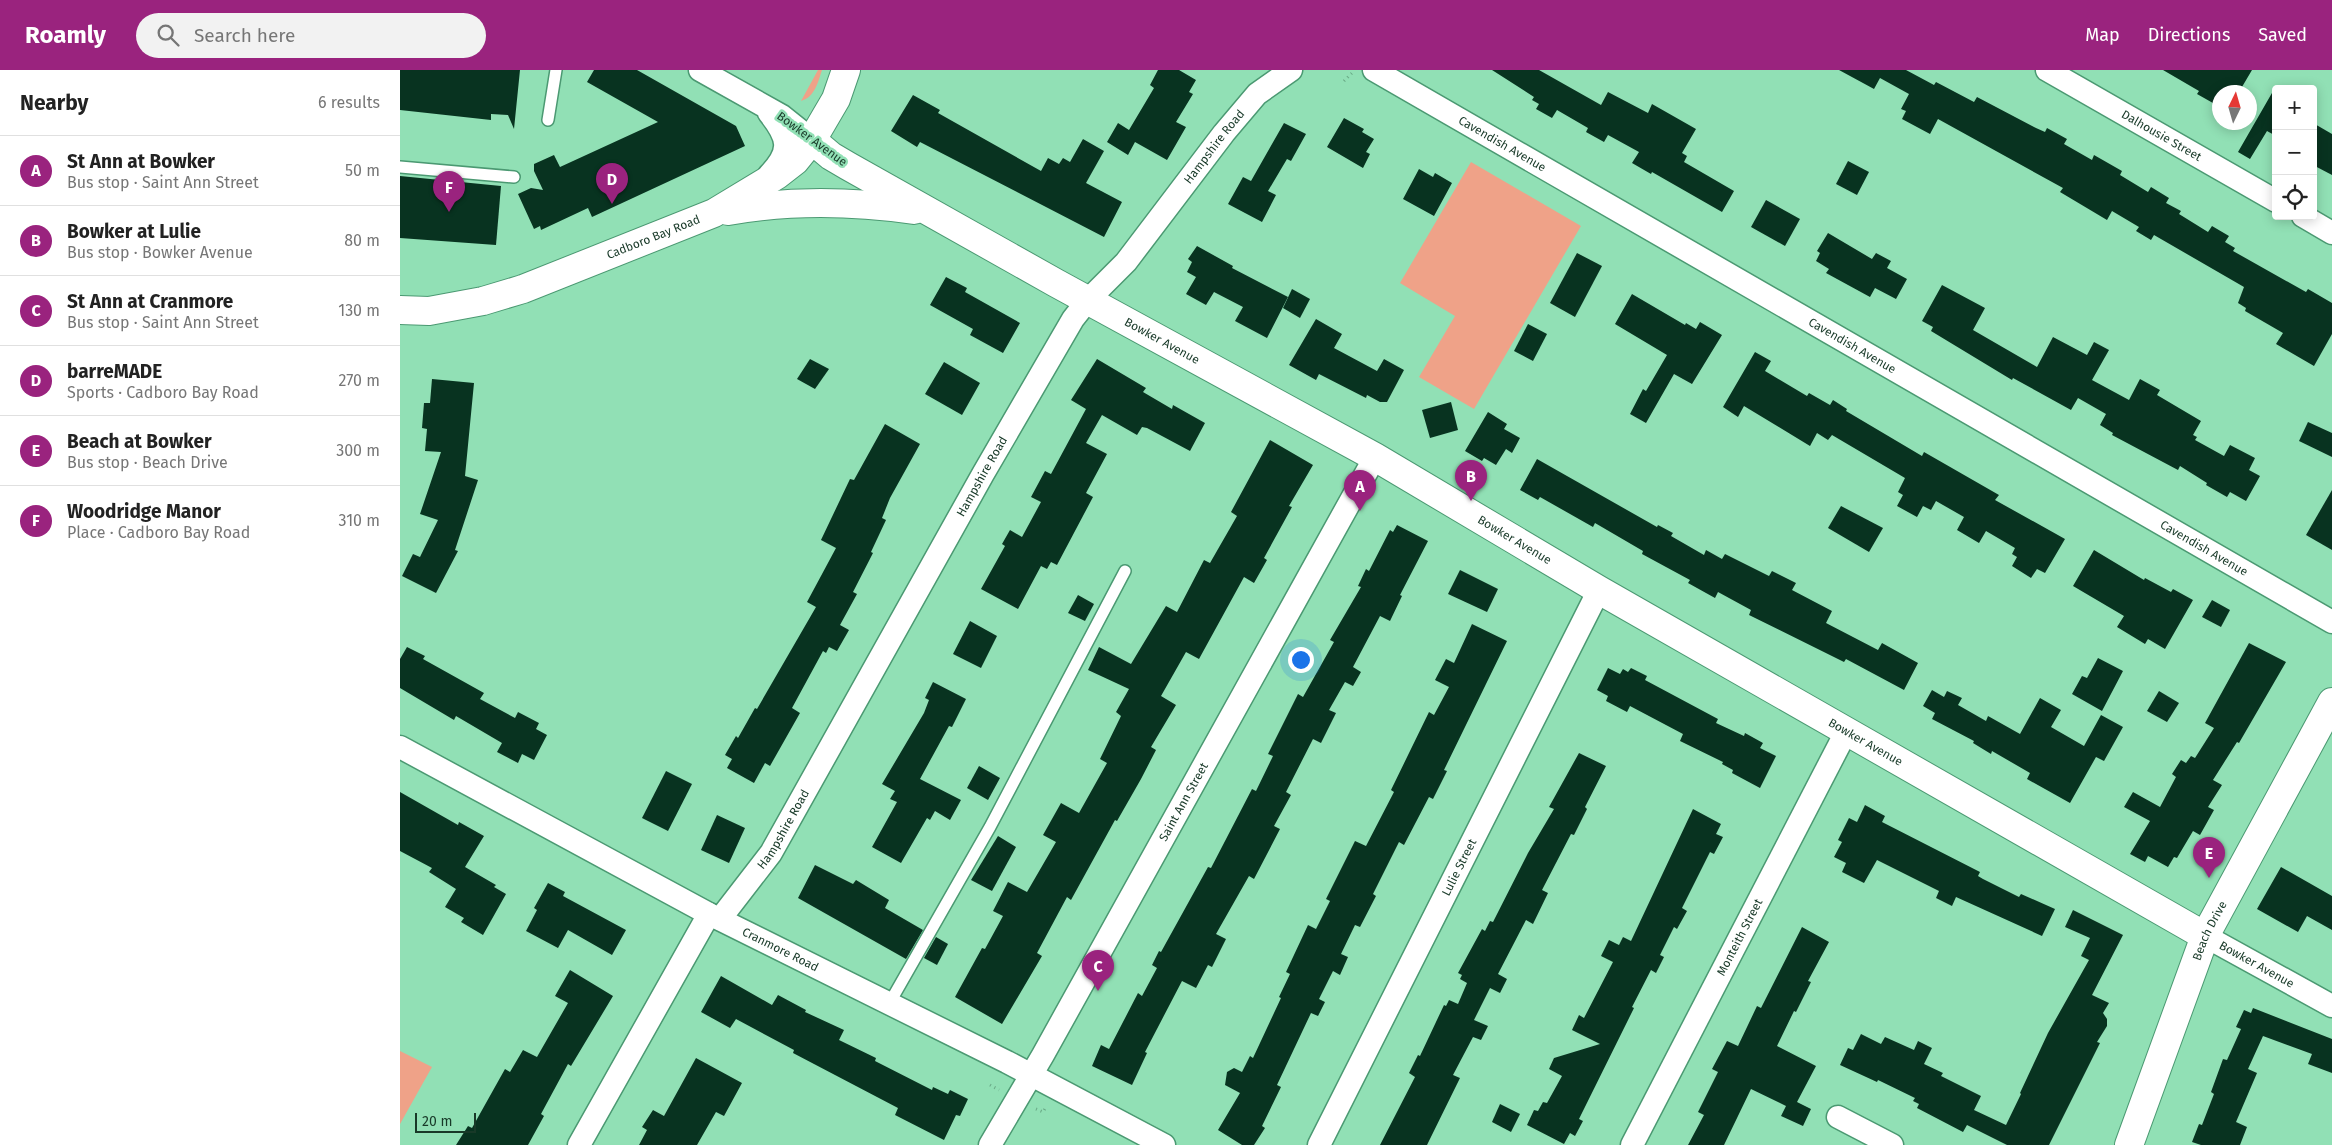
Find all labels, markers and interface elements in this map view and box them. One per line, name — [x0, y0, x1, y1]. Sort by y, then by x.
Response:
search box — [136, 13, 486, 58]
text: Roamly — [25, 21, 106, 49]
icon: search — [154, 21, 182, 49]
text: Search here — [194, 24, 295, 47]
text: Map — [2085, 24, 2120, 46]
text: Directions — [2148, 24, 2230, 46]
text: Saved — [2258, 24, 2307, 46]
north arrow — [2212, 85, 2257, 130]
map controls — [2272, 85, 2317, 220]
button: + — [2272, 85, 2317, 130]
text: Nearby — [20, 90, 88, 116]
text: 6 results — [318, 93, 380, 112]
street label: Hampshire Road — [1181, 107, 1247, 186]
street label: Dalhousie Street — [2119, 107, 2205, 164]
street label: Bowker Avenue — [774, 109, 850, 169]
street label: Cavendish Avenue — [1456, 113, 1548, 175]
button: − — [2272, 130, 2317, 175]
text: St Ann at Bowker — [67, 150, 215, 173]
text: A — [31, 161, 41, 180]
text: 50 m — [345, 161, 380, 180]
pin: D — [596, 163, 628, 204]
pin: F — [433, 171, 465, 212]
text: Bus stop · Saint Ann Street — [67, 173, 259, 192]
button: locate — [2272, 175, 2317, 220]
street label: Cadboro Bay Road — [605, 212, 702, 262]
text: Bowker at Lulie — [67, 220, 201, 243]
text: B — [31, 231, 41, 250]
text: 80 m — [344, 231, 380, 250]
text: Bus stop · Bowker Avenue — [67, 243, 253, 262]
text: St Ann at Cranmore — [67, 290, 233, 313]
text: C — [31, 301, 41, 320]
text: 130 m — [338, 301, 380, 320]
text: Bus stop · Saint Ann Street — [67, 313, 259, 332]
street label: Bowker Avenue — [1122, 315, 1202, 367]
street label: Cavendish Avenue — [1806, 315, 1899, 376]
text: barreMADE — [67, 360, 162, 383]
text: D — [31, 371, 41, 390]
text: 270 m — [338, 371, 380, 390]
text: Sports · Cadboro Bay Road — [67, 383, 259, 402]
text: Beach at Bowker — [67, 430, 212, 453]
street label: Hampshire Road — [954, 434, 1010, 519]
text: E — [32, 441, 40, 460]
text: 300 m — [336, 441, 380, 460]
text: Bus stop · Beach Drive — [67, 453, 228, 472]
pin: B — [1455, 460, 1487, 501]
pin: A — [1344, 470, 1376, 511]
text: Woodridge Manor — [67, 500, 221, 523]
text: F — [32, 511, 40, 530]
text: 310 m — [339, 511, 380, 530]
street label: Bowker Avenue — [1475, 513, 1554, 567]
street label: Cavendish Avenue — [2158, 518, 2250, 579]
text: Place · Cadboro Bay Road — [67, 523, 250, 542]
your location — [1288, 647, 1314, 673]
street label: Bowker Avenue — [1826, 715, 1905, 769]
street label: Saint Ann Street — [1156, 759, 1211, 844]
street label: Hampshire Road — [754, 787, 812, 872]
street label: Lulie Street — [1439, 836, 1480, 898]
pin: E — [2193, 837, 2225, 878]
street label: Monteith Street — [1714, 896, 1766, 978]
street label: Beach Drive — [2190, 899, 2230, 962]
street label: Cranmore Road — [740, 925, 821, 974]
street label: Bowker Avenue — [2217, 938, 2296, 991]
pin: C — [1082, 950, 1114, 991]
scale bar — [415, 1110, 476, 1133]
text: 20 m — [422, 1113, 452, 1130]

